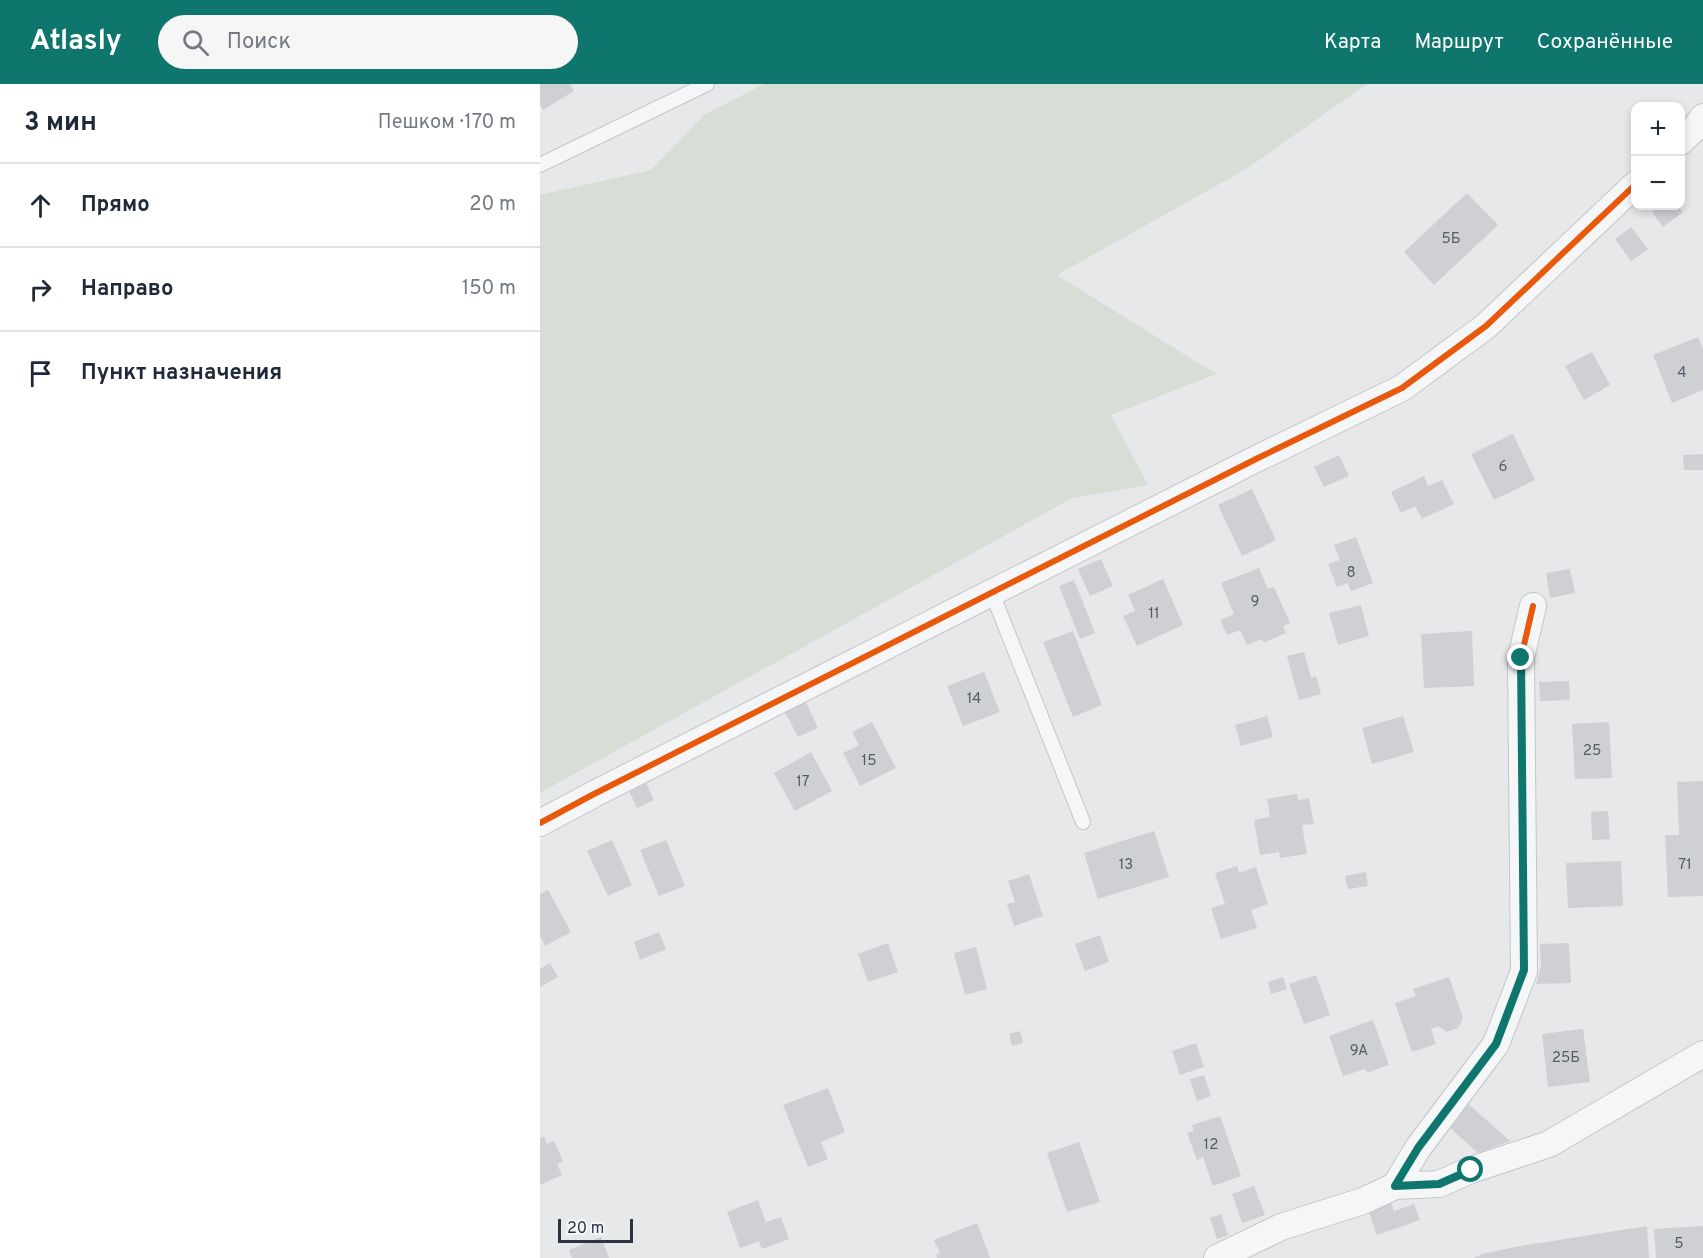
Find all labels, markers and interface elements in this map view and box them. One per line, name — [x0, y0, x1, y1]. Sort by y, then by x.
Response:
search box — [158, 15, 578, 69]
text: Atlasly — [30, 24, 122, 60]
icon: search — [179, 26, 212, 59]
text: Поиск — [227, 29, 291, 56]
text: Карта — [1324, 29, 1381, 56]
text: Маршрут — [1414, 29, 1504, 56]
text: Сохранённые — [1537, 29, 1673, 56]
map controls — [1631, 102, 1685, 210]
button: + — [1631, 102, 1685, 156]
text: 3 мин — [24, 107, 97, 140]
text: Пешком · 170 m — [378, 110, 516, 136]
button: − — [1631, 156, 1685, 210]
icon: ahead — [24, 189, 57, 222]
text: Прямо — [81, 192, 150, 219]
text: 20 m — [469, 192, 516, 218]
house number: 5Б — [1441, 230, 1461, 249]
icon: right — [24, 273, 57, 306]
text: Направо — [81, 276, 173, 303]
text: 150 m — [462, 276, 516, 302]
icon: arrive — [24, 357, 57, 390]
text: Пункт назначения — [81, 360, 282, 387]
house number: 4 — [1677, 364, 1687, 383]
house number: 6 — [1499, 458, 1508, 477]
house number: 8 — [1346, 564, 1356, 583]
house number: 9 — [1251, 593, 1259, 612]
house number: 11 — [1148, 605, 1160, 624]
route end — [1507, 644, 1533, 670]
house number: 14 — [967, 690, 981, 709]
house number: 25 — [1583, 742, 1601, 761]
house number: 15 — [862, 752, 876, 771]
house number: 17 — [796, 773, 810, 792]
house number: 13 — [1119, 856, 1133, 875]
house number: 71 — [1678, 856, 1692, 875]
house number: 9А — [1350, 1042, 1368, 1061]
house number: 25Б — [1552, 1049, 1580, 1068]
house number: 12 — [1204, 1136, 1218, 1155]
route start — [1457, 1156, 1483, 1182]
scale bar — [558, 1216, 633, 1244]
text: 20 m — [567, 1219, 604, 1239]
house number: 5 — [1674, 1235, 1684, 1254]

